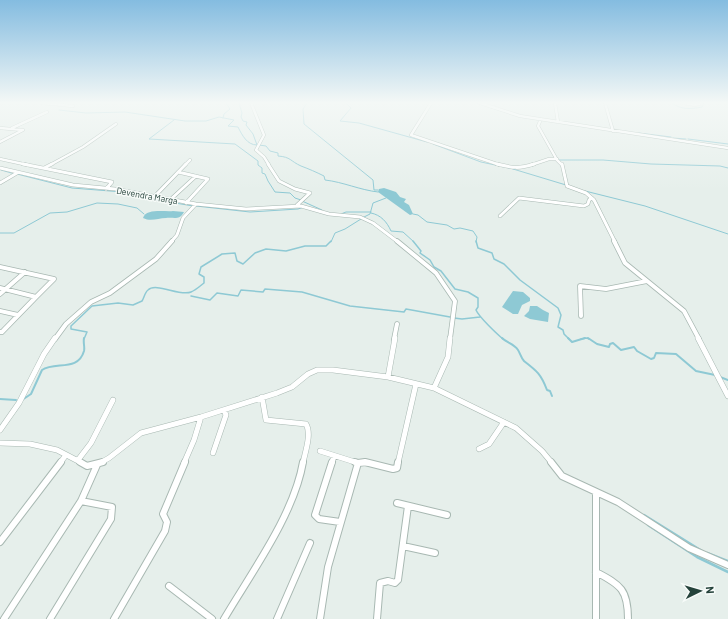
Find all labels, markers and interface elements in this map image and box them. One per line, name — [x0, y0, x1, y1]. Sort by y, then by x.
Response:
street label: Devendra Marga — [116, 185, 179, 206]
north arrow — [680, 571, 720, 611]
text: N — [704, 586, 717, 594]

